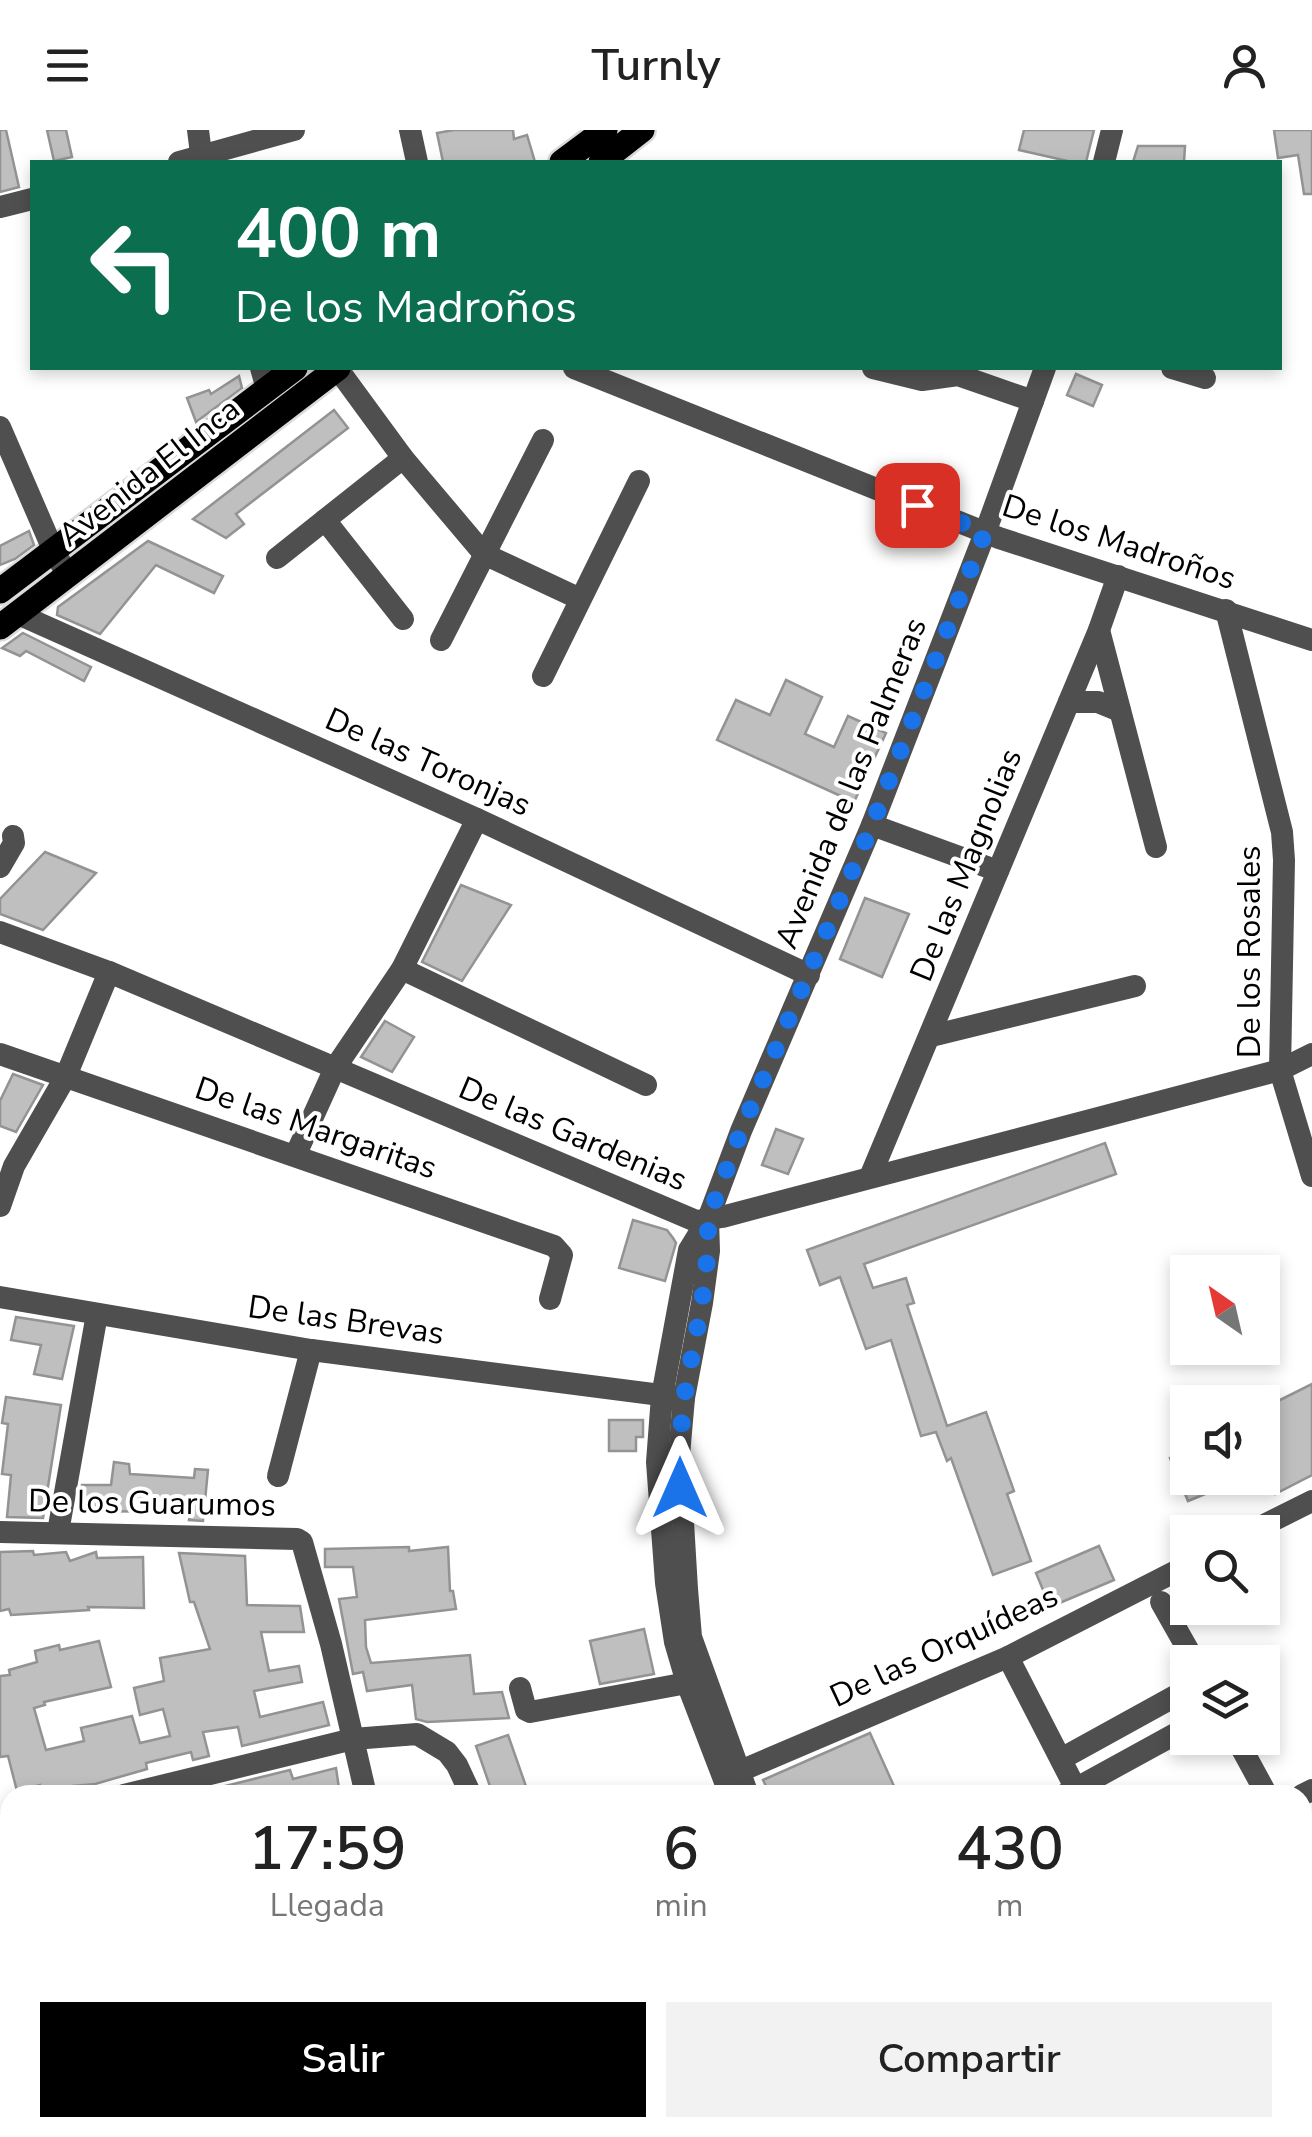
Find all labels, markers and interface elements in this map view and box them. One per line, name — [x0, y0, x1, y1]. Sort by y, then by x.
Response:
text: Turnly — [591, 35, 721, 96]
icon: menu — [40, 38, 95, 93]
icon: person — [1217, 38, 1272, 93]
text: 400 m — [235, 186, 441, 282]
icon: left — [70, 200, 200, 330]
text: De los Madroños — [235, 277, 577, 338]
street label: Avenida El Inca — [49, 387, 249, 557]
pin — [875, 463, 960, 548]
icon: arrive — [890, 478, 945, 533]
street label: De los Madroños — [997, 484, 1241, 600]
street label: Avenida de las Palmeras — [765, 611, 937, 955]
street label: De las Toronjas — [318, 697, 538, 827]
street label: De las Magnolias — [900, 742, 1032, 988]
street label: De los Rosales — [1228, 846, 1271, 1058]
street label: De las Margaritas — [190, 1067, 442, 1189]
street label: De las Gardenias — [452, 1067, 694, 1201]
north arrow — [1170, 1255, 1280, 1365]
map controls — [1170, 1255, 1280, 1755]
street label: De las Brevas — [245, 1285, 447, 1355]
button: sound — [1170, 1385, 1280, 1495]
position arrow — [628, 1436, 732, 1540]
street label: De los Guarumos — [28, 1479, 276, 1527]
button: search — [1170, 1515, 1280, 1625]
street label: De las Orquídeas — [823, 1574, 1065, 1718]
button: layers — [1170, 1645, 1280, 1755]
text: 17:59 — [248, 1808, 406, 1890]
text: 6 — [663, 1808, 699, 1890]
text: 430 — [956, 1808, 1064, 1890]
text: Llegada — [270, 1884, 385, 1927]
text: min — [655, 1884, 708, 1927]
text: m — [996, 1884, 1024, 1927]
button: Salir — [40, 2002, 646, 2117]
button: Compartir — [666, 2002, 1272, 2117]

